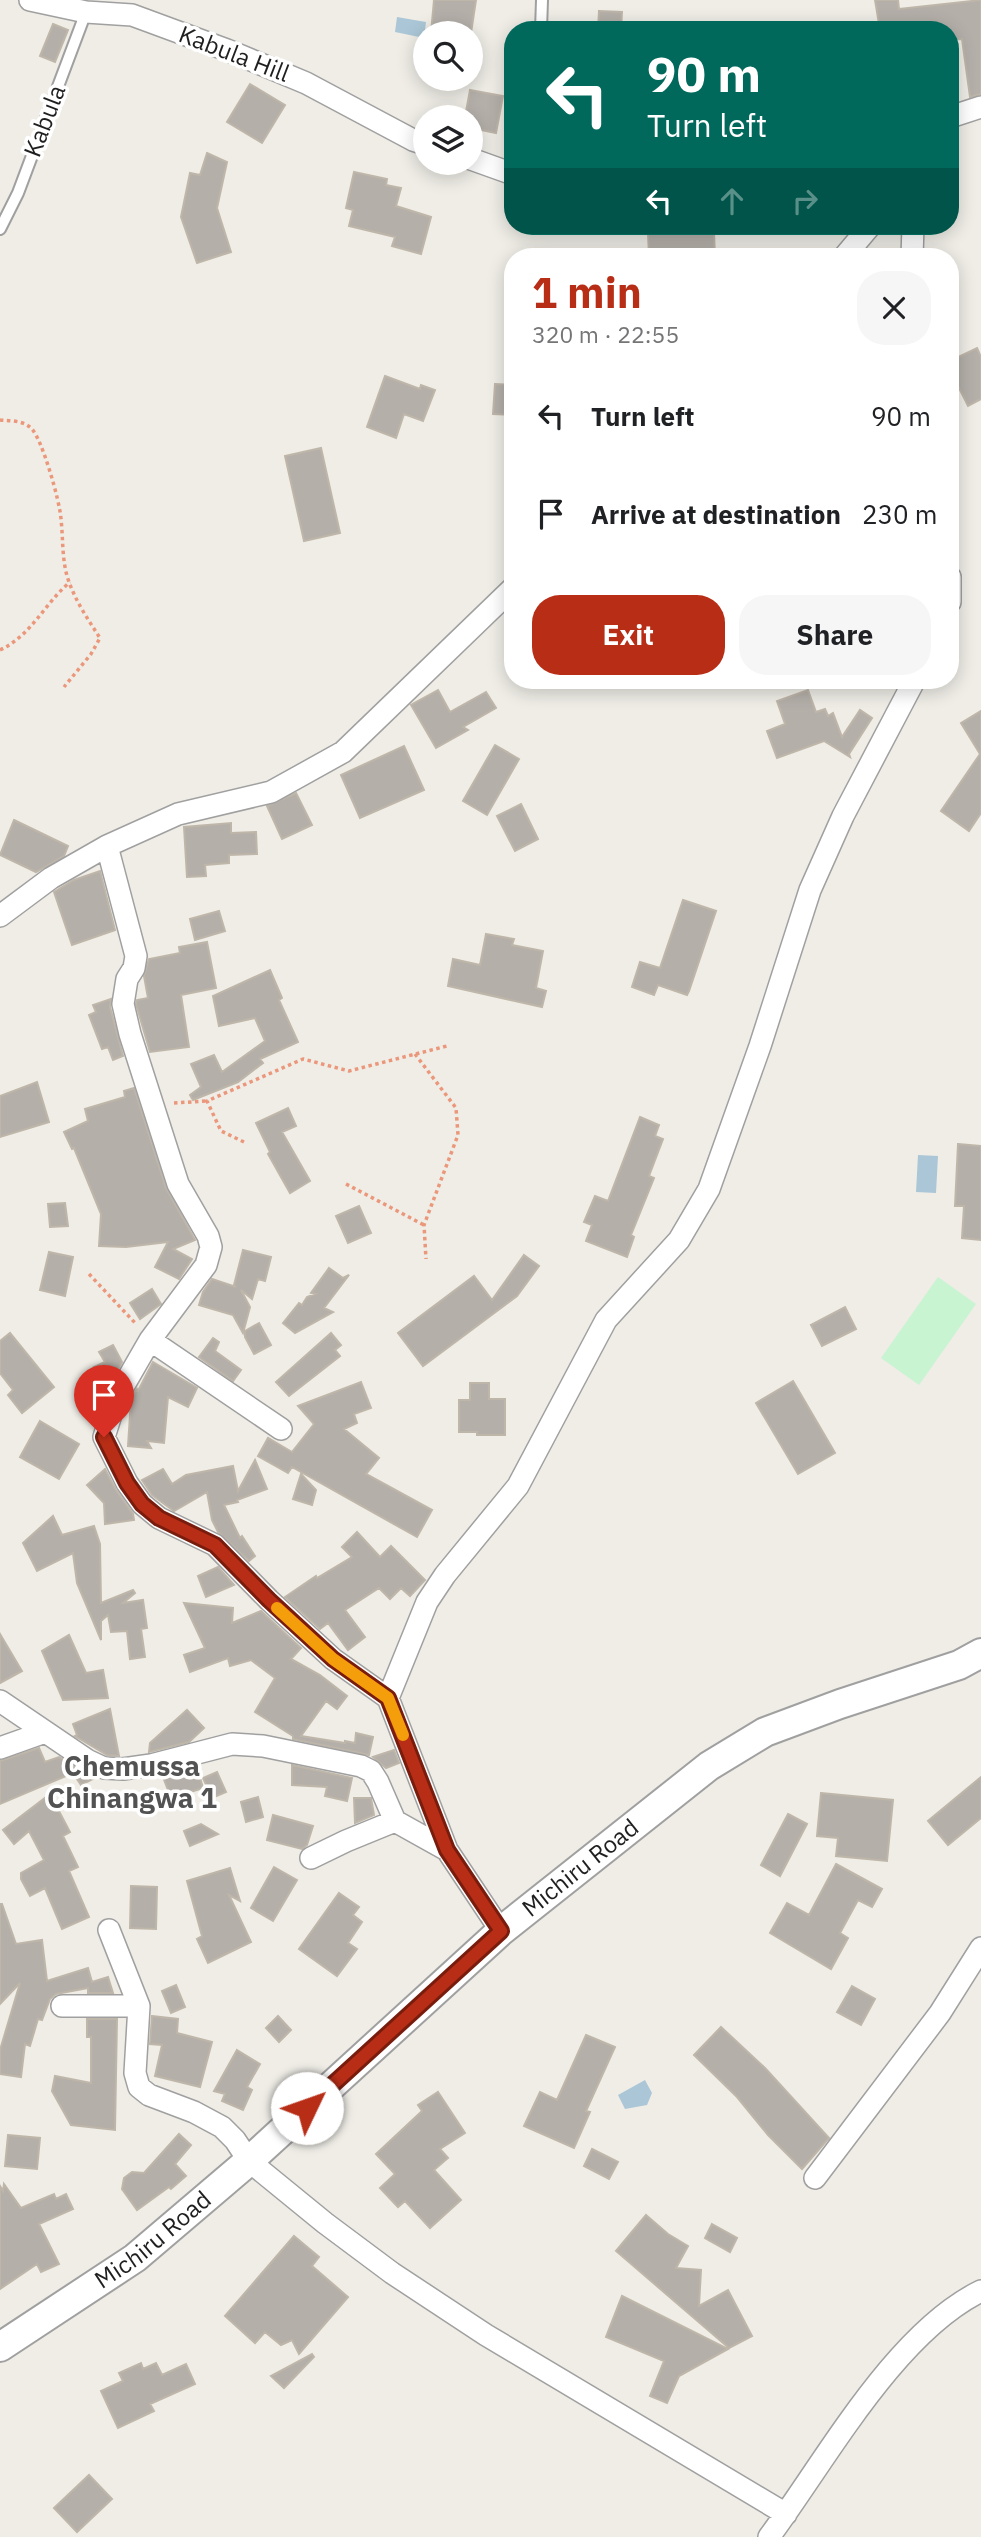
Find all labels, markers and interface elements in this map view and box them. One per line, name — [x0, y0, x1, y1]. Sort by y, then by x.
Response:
street label: Kabula Hill — [174, 17, 294, 89]
map controls — [413, 21, 483, 175]
button: search — [413, 21, 483, 91]
text: 90 m — [647, 42, 761, 105]
icon: left — [532, 49, 623, 140]
street label: Kabula — [16, 80, 72, 161]
text: Turn left — [647, 104, 767, 146]
button: layers — [413, 105, 483, 175]
icon: left — [640, 182, 678, 220]
icon: ahead — [713, 182, 751, 220]
icon: right — [786, 182, 824, 220]
text: 1 min — [532, 265, 642, 320]
button: close — [857, 271, 931, 345]
text: 320 m · 22:55 — [532, 319, 679, 349]
icon: left — [532, 397, 570, 435]
text: Turn left — [591, 399, 694, 433]
text: 90 m — [871, 399, 931, 433]
icon: arrive — [532, 495, 570, 533]
text: Arrive at destination — [591, 497, 841, 531]
text: 230 m — [862, 497, 938, 531]
button: Exit — [532, 595, 725, 675]
button: Share — [739, 595, 931, 675]
pin — [74, 1365, 134, 1437]
icon: arrive — [85, 1376, 123, 1414]
district label: Chemussa Chinangwa 1 — [47, 1747, 217, 1816]
street label: Michiru Road — [515, 1811, 645, 1923]
position arrow — [270, 2071, 344, 2145]
street label: Michiru Road — [88, 2183, 218, 2295]

